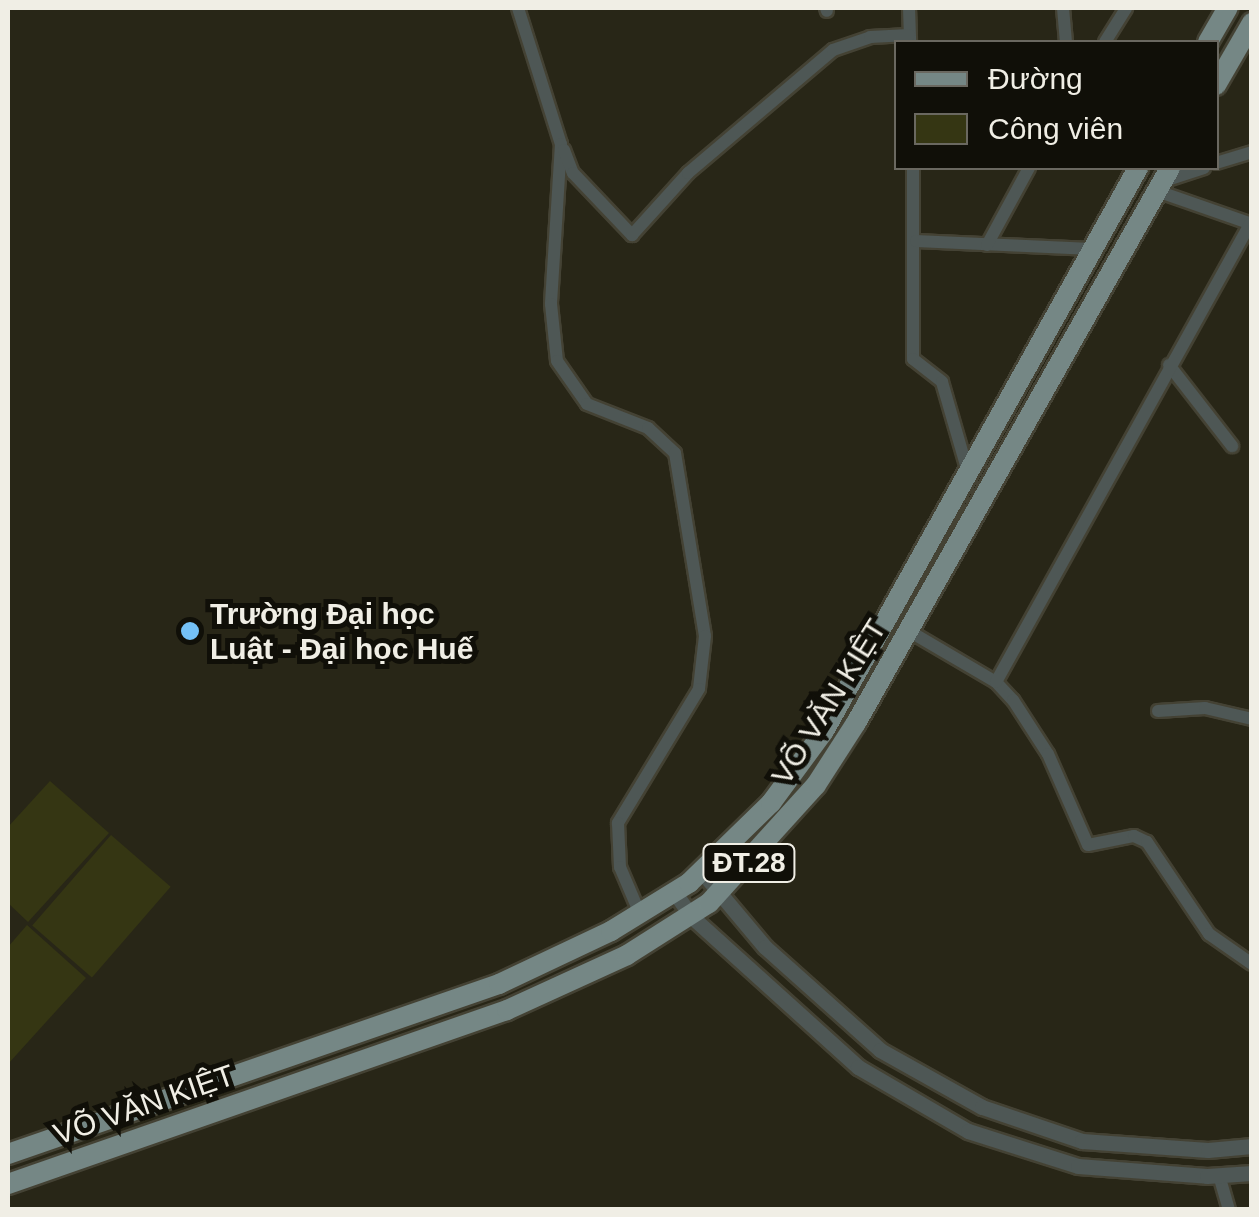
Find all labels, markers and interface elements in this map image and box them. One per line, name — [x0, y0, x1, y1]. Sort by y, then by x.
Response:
legend — [894, 40, 1219, 170]
text: Đường — [988, 62, 1083, 95]
text: Công viên — [988, 112, 1123, 145]
place label: Trường Đại học Luật - Đại học Huế — [210, 596, 473, 666]
street label: VÕ VĂN KIỆT — [764, 613, 894, 791]
marker: Trường Đại học Luật - Đại học Huế — [179, 620, 201, 642]
road number: ĐT.28 — [702, 840, 796, 886]
street label: VÕ VĂN KIỆT — [49, 1057, 239, 1153]

